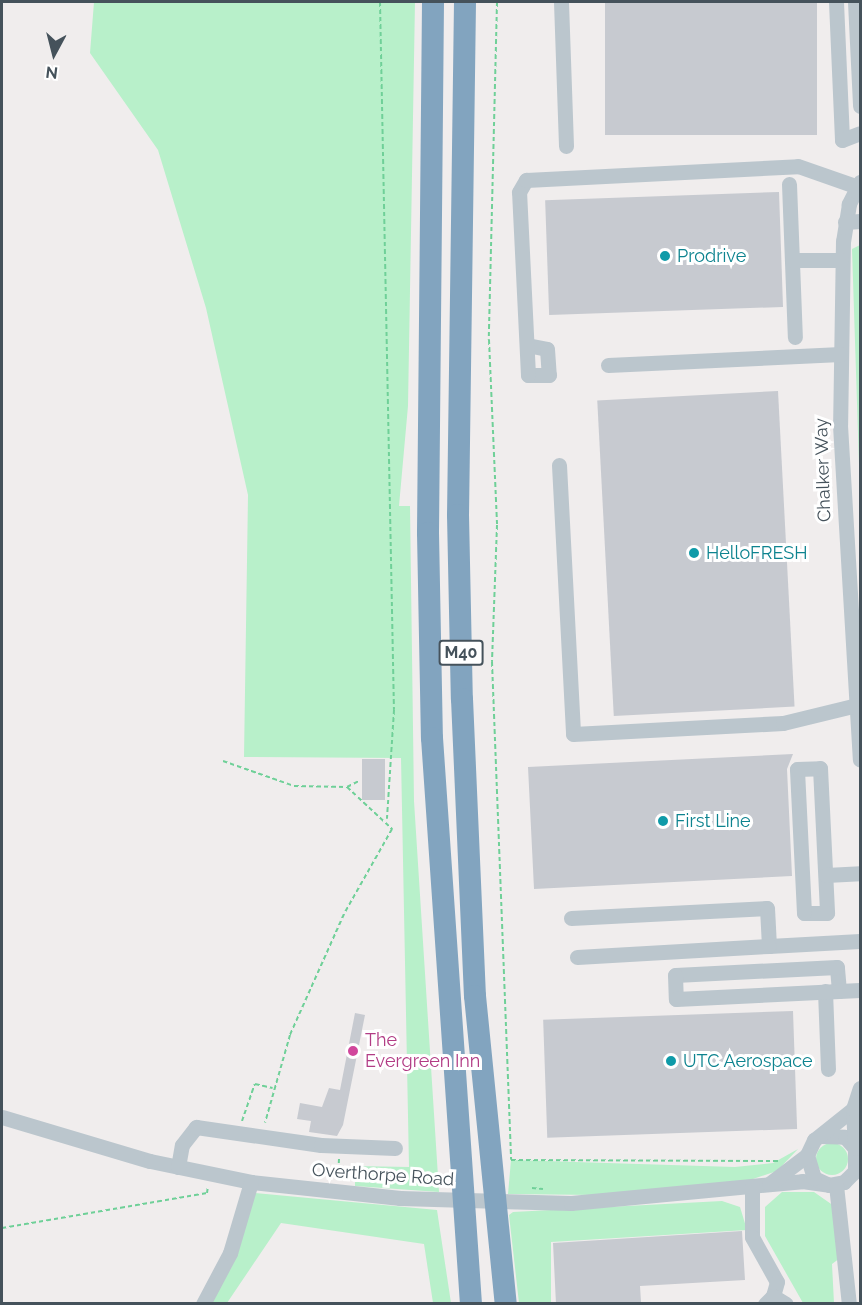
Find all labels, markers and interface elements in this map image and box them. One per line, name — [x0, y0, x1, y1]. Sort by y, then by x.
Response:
north arrow — [24, 24, 84, 84]
text: N — [45, 62, 59, 83]
place label: Prodrive — [677, 245, 746, 267]
marker: Prodrive — [658, 249, 672, 263]
street label: Chalker Way — [810, 417, 836, 523]
place label: HelloFRESH — [706, 542, 807, 564]
marker: HelloFRESH — [687, 546, 701, 560]
road number: M40 — [438, 640, 484, 666]
place label: First Line — [675, 810, 751, 832]
marker: First Line — [656, 814, 670, 828]
place label: The Evergreen Inn — [365, 1030, 480, 1072]
marker: The Evergreen Inn — [346, 1044, 360, 1058]
place label: UTC Aerospace — [683, 1050, 813, 1072]
marker: UTC Aerospace — [664, 1054, 678, 1068]
street label: Overthorpe Road — [311, 1159, 455, 1191]

